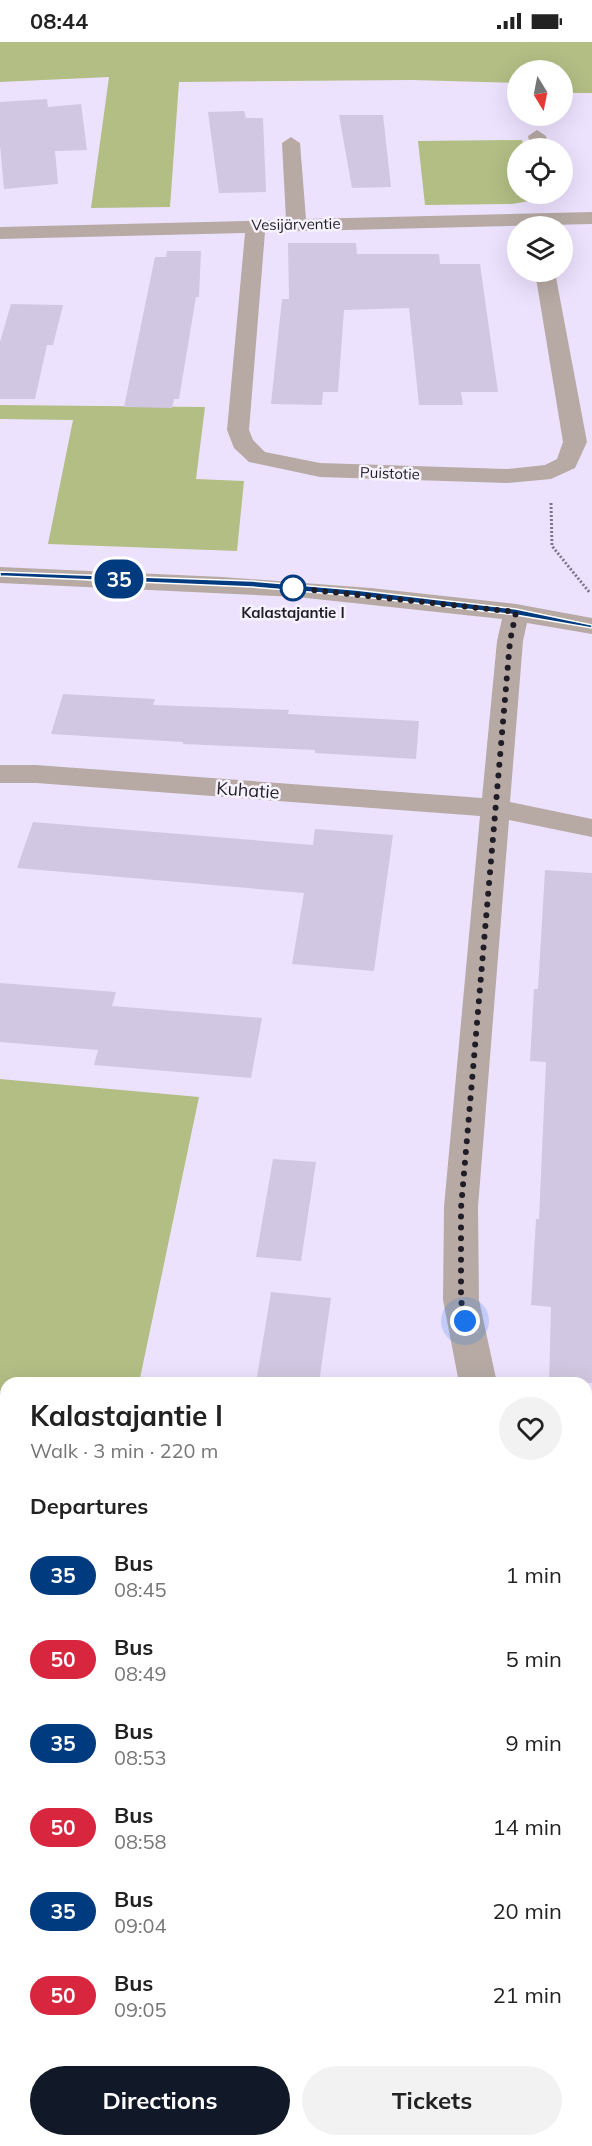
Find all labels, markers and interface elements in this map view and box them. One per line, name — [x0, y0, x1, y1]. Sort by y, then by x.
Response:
text: 08:44 — [30, 7, 88, 35]
north arrow — [507, 60, 573, 126]
map controls — [507, 60, 573, 282]
button: locate — [507, 138, 573, 204]
street label: Vesijärventie — [251, 214, 341, 234]
button: layers — [507, 216, 573, 282]
street label: Puistotie — [360, 462, 420, 484]
line badge: 35 — [92, 560, 146, 598]
text: 35 — [106, 566, 132, 592]
marker: Kalastajantie I — [280, 575, 306, 601]
place label: Kalastajantie I — [241, 603, 345, 622]
street label: Kuhatie — [216, 776, 280, 804]
your location — [450, 1306, 480, 1336]
button: heart — [499, 1397, 562, 1460]
text: Kalastajantie I — [30, 1398, 223, 1433]
text: Walk · 3 min · 220 m — [30, 1438, 218, 1463]
text: Departures — [30, 1492, 148, 1520]
text: Bus — [114, 1549, 153, 1577]
text: 1 min — [506, 1561, 562, 1589]
text: 35 — [50, 1562, 76, 1588]
text: 08:45 — [114, 1577, 167, 1602]
text: Bus — [114, 1633, 153, 1661]
text: 5 min — [506, 1645, 562, 1673]
text: 50 — [50, 1646, 76, 1672]
text: 08:49 — [114, 1661, 167, 1686]
text: Bus — [114, 1717, 153, 1745]
text: 9 min — [506, 1729, 562, 1757]
text: 35 — [50, 1730, 76, 1756]
text: 08:53 — [114, 1745, 167, 1770]
text: Bus — [114, 1801, 153, 1829]
text: 14 min — [492, 1813, 562, 1841]
text: 50 — [50, 1814, 76, 1840]
text: 08:58 — [114, 1829, 167, 1854]
text: Bus — [114, 1885, 153, 1913]
text: 20 min — [492, 1897, 562, 1925]
text: 35 — [50, 1898, 76, 1924]
text: 09:04 — [114, 1913, 167, 1938]
text: Bus — [114, 1969, 153, 1997]
text: 21 min — [492, 1981, 562, 2009]
text: 50 — [50, 1982, 76, 2008]
text: 09:05 — [114, 1997, 167, 2022]
button: Directions — [30, 2066, 290, 2135]
button: Tickets — [302, 2066, 562, 2135]

